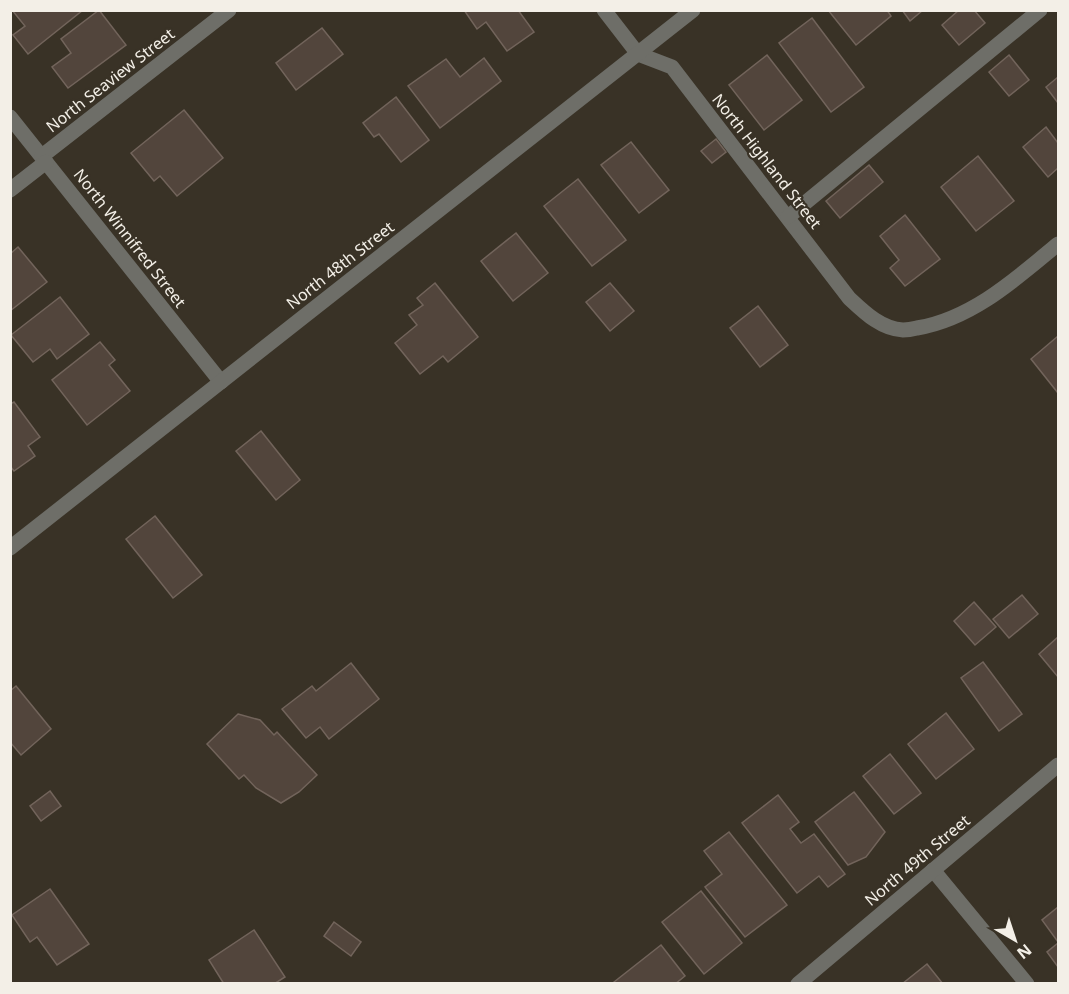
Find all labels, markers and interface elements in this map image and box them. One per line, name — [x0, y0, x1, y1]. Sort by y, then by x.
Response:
street label: North Seaview Street — [41, 23, 179, 137]
street label: North Highland Street — [707, 89, 827, 233]
street label: North Winnifred Street — [69, 164, 191, 312]
street label: North 48th Street — [282, 216, 399, 314]
street label: North 49th Street — [860, 809, 974, 911]
north arrow — [985, 910, 1045, 970]
text: N — [1012, 939, 1036, 964]

